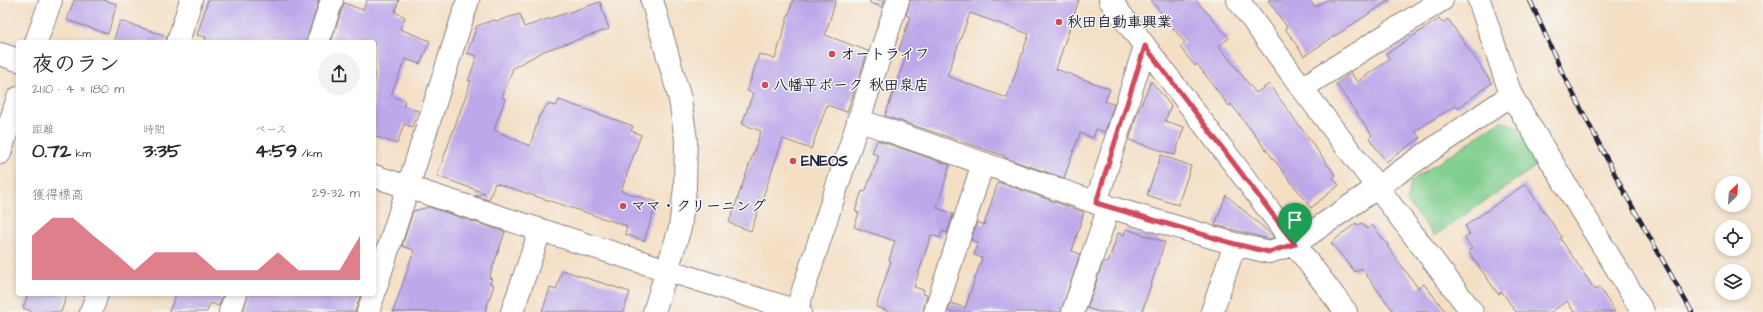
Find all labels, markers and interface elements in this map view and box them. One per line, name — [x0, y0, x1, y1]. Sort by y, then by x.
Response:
place label: 秋田自動車興業 — [1067, 12, 1172, 33]
marker: 秋田自動車興業 — [1054, 17, 1064, 27]
place label: オートライフ — [840, 44, 930, 65]
text: 夜のラン — [32, 49, 120, 80]
marker: オートライフ — [827, 49, 837, 59]
button: share — [318, 53, 360, 95]
place label: 八幡平ポーク 秋田泉店 — [773, 75, 929, 96]
text: 21:10 · 4 × 180 m — [32, 80, 124, 98]
marker: 八幡平ポーク 秋田泉店 — [760, 80, 770, 90]
text: 距離 — [32, 122, 54, 137]
text: 時間 — [143, 122, 165, 137]
text: ペース — [255, 122, 287, 137]
text: 0.72 — [32, 137, 71, 165]
text: 3:35 — [143, 137, 181, 165]
text: 4:59 — [255, 137, 297, 165]
text: km — [71, 146, 91, 161]
text: /km — [297, 146, 322, 161]
place label: ENEOS — [801, 151, 848, 172]
marker: ENEOS — [788, 156, 798, 166]
north arrow — [1715, 176, 1751, 212]
map controls — [1715, 176, 1751, 300]
text: 29–32 m — [312, 184, 360, 202]
text: 獲得標高 — [32, 186, 84, 204]
place label: ママ・クリーニング — [631, 196, 766, 217]
marker: ママ・クリーニング — [618, 201, 628, 211]
pin — [1278, 203, 1312, 244]
icon: arrive — [1284, 209, 1306, 231]
button: locate — [1715, 220, 1751, 256]
button: layers — [1715, 264, 1751, 300]

